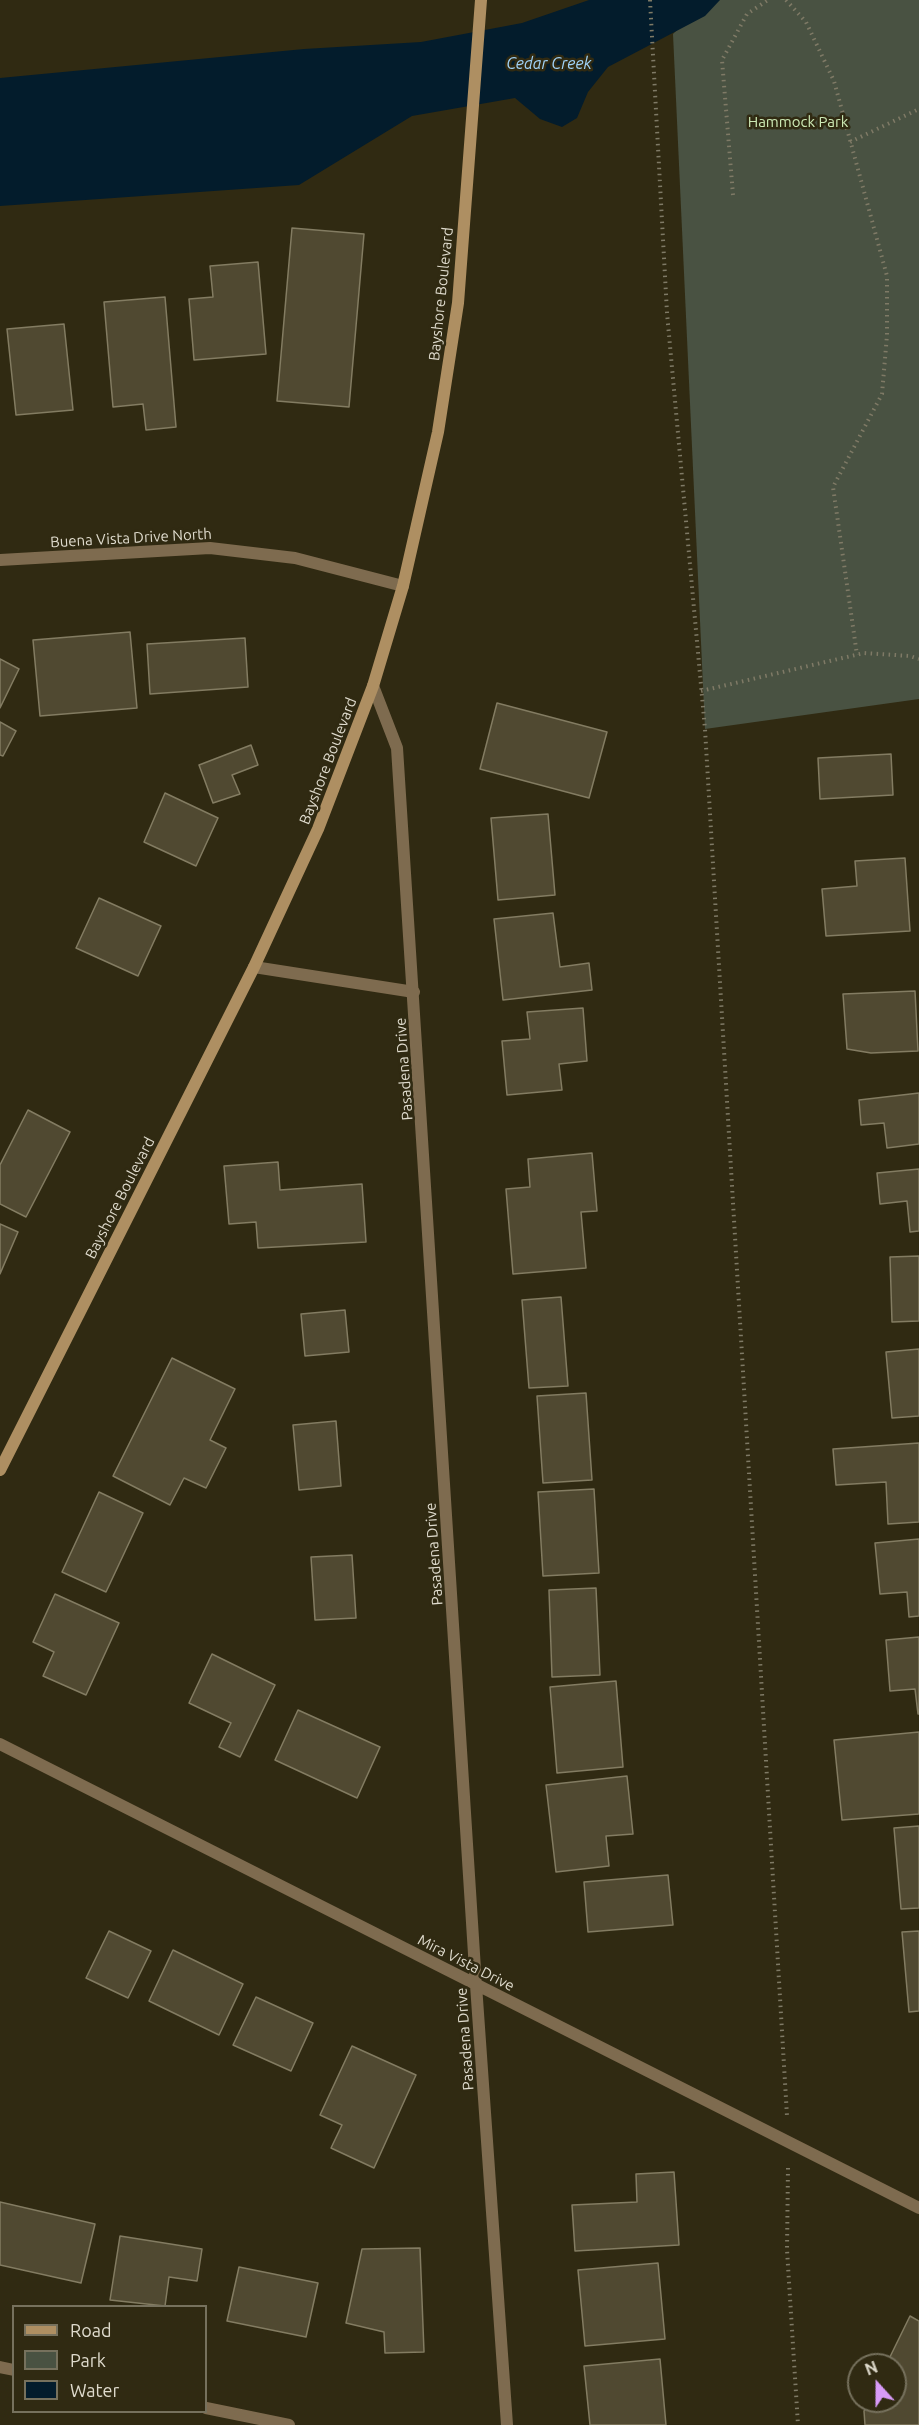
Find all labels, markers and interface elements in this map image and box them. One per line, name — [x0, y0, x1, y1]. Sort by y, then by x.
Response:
water label: Cedar Creek — [506, 54, 592, 74]
park label: Hammock Park — [748, 113, 848, 131]
street label: Bayshore Boulevard — [425, 226, 457, 362]
street label: Buena Vista Drive North — [50, 525, 212, 551]
street label: Bayshore Boulevard — [296, 695, 360, 827]
street label: Pasadena Drive — [391, 1017, 417, 1121]
street label: Bayshore Boulevard — [82, 1134, 158, 1262]
street label: Pasadena Drive — [421, 1502, 447, 1606]
street label: Mira Vista Drive — [415, 1931, 517, 1995]
street label: Pasadena Drive — [452, 1987, 478, 2091]
legend — [12, 2305, 207, 2413]
text: Road — [70, 2320, 112, 2340]
text: Park — [70, 2350, 106, 2370]
north arrow — [847, 2353, 907, 2413]
text: N — [862, 2358, 880, 2379]
text: Water — [70, 2380, 119, 2400]

